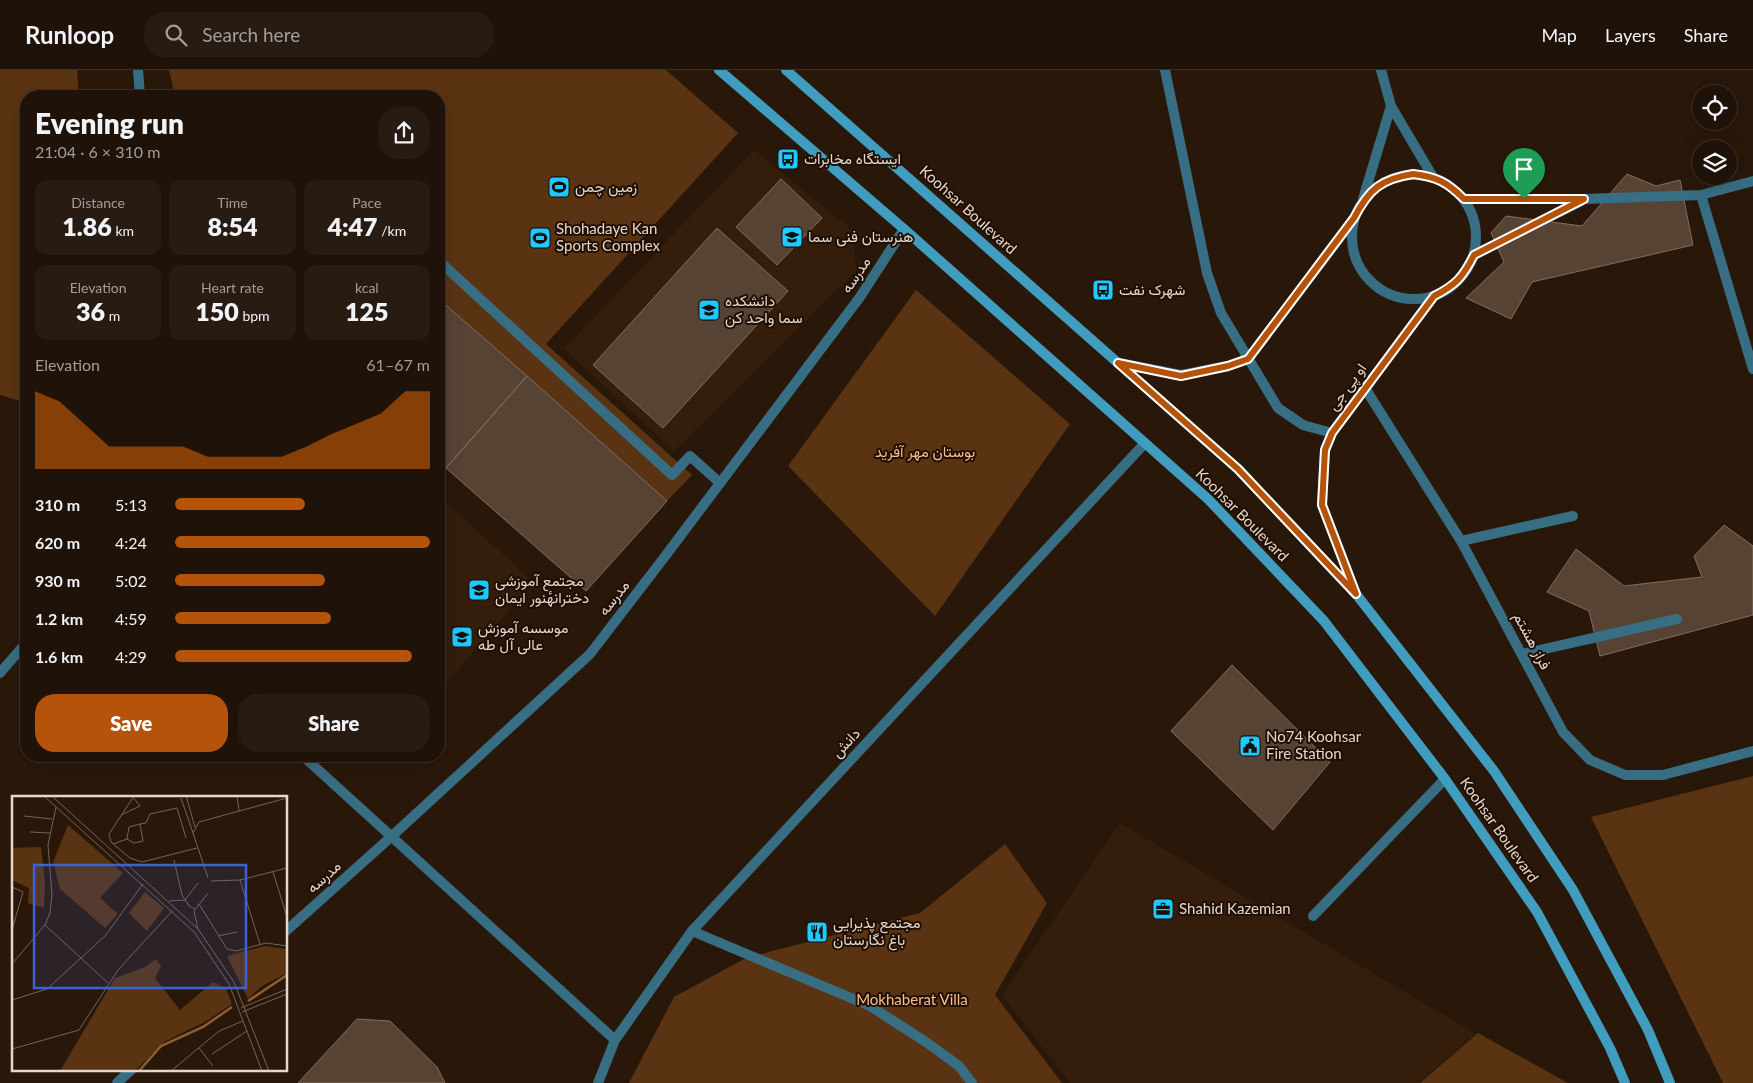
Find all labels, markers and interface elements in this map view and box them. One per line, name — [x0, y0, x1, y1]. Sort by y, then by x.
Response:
search box — [144, 12, 494, 57]
text: Runloop — [25, 20, 114, 49]
icon: search — [162, 21, 190, 49]
text: Search here — [202, 23, 300, 46]
text: Map — [1541, 24, 1577, 46]
text: Layers — [1605, 24, 1656, 46]
text: Share — [1684, 24, 1728, 46]
map controls — [1692, 85, 1737, 185]
button: locate — [1692, 85, 1737, 130]
text: Evening run — [35, 106, 184, 140]
button: share — [378, 107, 430, 159]
button: layers — [1692, 140, 1737, 185]
text: 21:04 · 6 × 310 m — [35, 142, 160, 161]
bus stop icon: ایستگاه مخابرات — [776, 147, 800, 171]
pin — [1503, 148, 1545, 199]
place label: ایستگاه مخابرات — [804, 149, 901, 168]
icon: arrive — [1510, 155, 1538, 183]
street label: Koohsar Boulevard — [917, 161, 1021, 257]
sports icon: زمین چمن — [547, 175, 571, 199]
place label: زمین چمن — [575, 177, 637, 197]
text: Distance — [71, 194, 125, 211]
text: Time — [217, 194, 248, 211]
text: Pace — [352, 194, 381, 211]
text: 1.86 — [62, 211, 112, 241]
text: 8:54 — [207, 211, 258, 241]
text: 4:47 — [327, 211, 378, 241]
place label: Shohadaye Kan Sports Complex — [556, 219, 661, 254]
text: km — [112, 222, 134, 239]
text: /km — [378, 222, 406, 239]
school or university icon: هنرستان فنی سما — [780, 225, 804, 249]
sports icon: Shohadaye Kan Sports Complex — [528, 226, 552, 250]
place label: هنرستان فنی سما — [808, 227, 913, 247]
street label: مدرسه — [837, 253, 875, 296]
bus stop icon: شهرک نفت — [1091, 278, 1115, 302]
text: Elevation — [70, 279, 127, 296]
text: Heart rate — [201, 279, 264, 296]
text: kcal — [355, 279, 379, 296]
place label: شهرک نفت — [1119, 280, 1186, 299]
place label: دانشکده سما واحد کن — [725, 291, 803, 328]
text: 36 — [76, 296, 105, 326]
text: 150 — [195, 296, 239, 326]
text: 125 — [345, 296, 389, 326]
school or university icon: دانشکده سما واحد کن — [697, 298, 721, 322]
text: m — [105, 307, 120, 324]
text: bpm — [239, 307, 270, 324]
text: Elevation — [35, 355, 100, 374]
text: 61–67 m — [366, 355, 430, 374]
street label: او پی جی — [1323, 359, 1371, 415]
park label: بوستان مهر آفرید — [875, 442, 975, 461]
street label: Koohsar Boulevard — [1192, 464, 1293, 565]
text: 310 m — [35, 495, 80, 514]
text: 5:13 — [115, 495, 147, 514]
text: 620 m — [35, 533, 80, 552]
text: 4:24 — [115, 533, 147, 552]
text: 930 m — [35, 571, 80, 590]
text: 5:02 — [115, 571, 147, 590]
place label: مجتمع آموزشی دخترانهٔنور ایمان — [495, 571, 589, 607]
street label: مدرسه — [594, 576, 633, 619]
school or university icon: مجتمع آموزشی دخترانهٔنور ایمان — [467, 578, 491, 602]
text: 1.2 km — [35, 609, 83, 628]
text: 4:59 — [115, 609, 147, 628]
street label: فراز هشتم — [1509, 609, 1555, 673]
place label: موسسه آموزش عالی آل طه — [478, 618, 569, 655]
school or university icon: موسسه آموزش عالی آل طه — [450, 625, 474, 649]
text: 1.6 km — [35, 647, 83, 666]
text: 4:29 — [115, 647, 147, 666]
button: Save — [35, 694, 228, 752]
button: Share — [238, 694, 430, 752]
street label: دانش — [827, 724, 865, 762]
place label: No74 Koohsar Fire Station — [1266, 727, 1362, 762]
public building icon: No74 Koohsar Fire Station — [1238, 734, 1262, 758]
street label: Koohsar Boulevard — [1457, 773, 1543, 885]
inset map — [12, 796, 288, 1070]
street label: مدرسه — [303, 856, 345, 897]
office icon: Shahid Kazemian — [1151, 897, 1175, 921]
place label: Shahid Kazemian — [1179, 899, 1291, 917]
place label: مجتمع پذیرایی باغ نگارستان — [833, 913, 921, 951]
restaurant icon: مجتمع پذیرایی باغ نگارستان — [805, 920, 829, 944]
park label: Mokhaberat Villa — [856, 990, 968, 1008]

